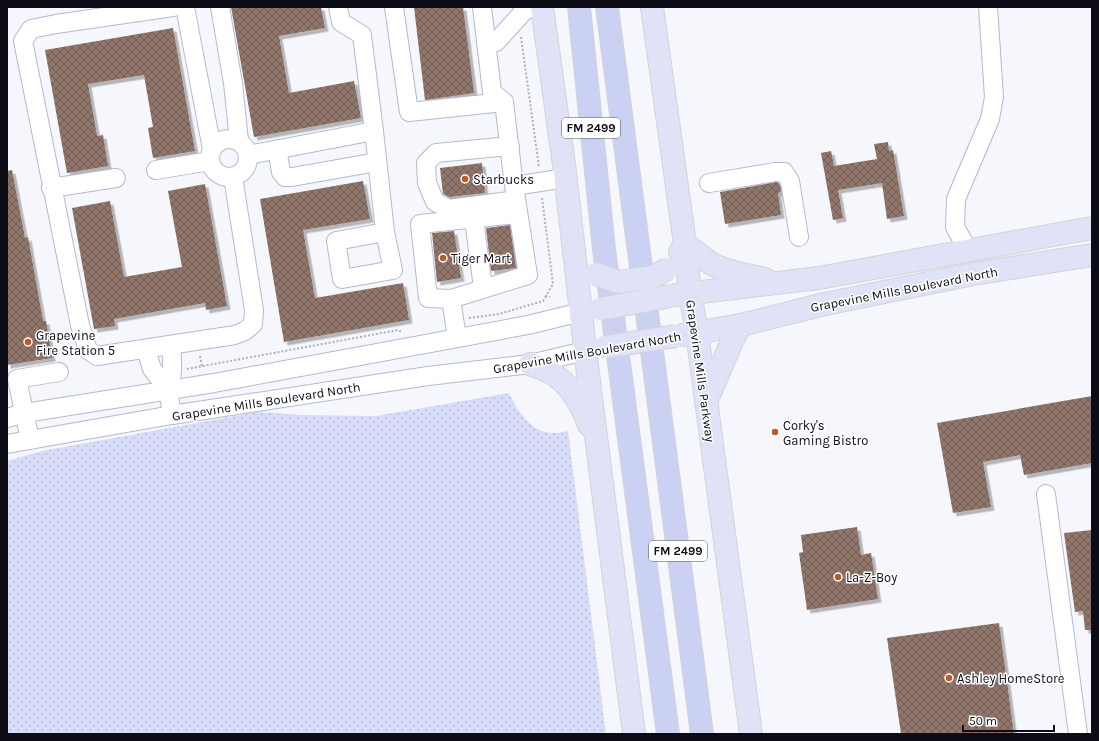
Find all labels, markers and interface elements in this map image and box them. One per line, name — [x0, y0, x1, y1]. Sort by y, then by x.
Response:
road number: FM 2499 — [562, 118, 620, 138]
place label: Starbucks — [473, 172, 534, 187]
marker: Starbucks — [460, 174, 470, 184]
place label: Tiger Mart — [451, 251, 511, 266]
marker: Tiger Mart — [438, 253, 448, 263]
street label: Grapevine Mills Boulevard North — [809, 264, 999, 315]
street label: Grapevine Mills Parkway — [683, 299, 718, 443]
place label: Grapevine Fire Station 5 — [36, 328, 115, 358]
street label: Grapevine Mills Boulevard North — [492, 329, 682, 376]
marker: Grapevine Fire Station 5 — [23, 337, 33, 347]
street label: Grapevine Mills Boulevard North — [171, 379, 361, 424]
place label: Corky's Gaming Bistro — [783, 418, 868, 448]
marker: Corky's Gaming Bistro — [770, 427, 780, 437]
road number: FM 2499 — [649, 541, 707, 561]
place label: La-Z-Boy — [846, 570, 897, 585]
marker: La-Z-Boy — [833, 572, 843, 582]
place label: Ashley HomeStore — [957, 671, 1065, 686]
marker: Ashley HomeStore — [944, 673, 954, 683]
scale bar — [963, 707, 1054, 733]
text: 50 m — [969, 714, 997, 728]

